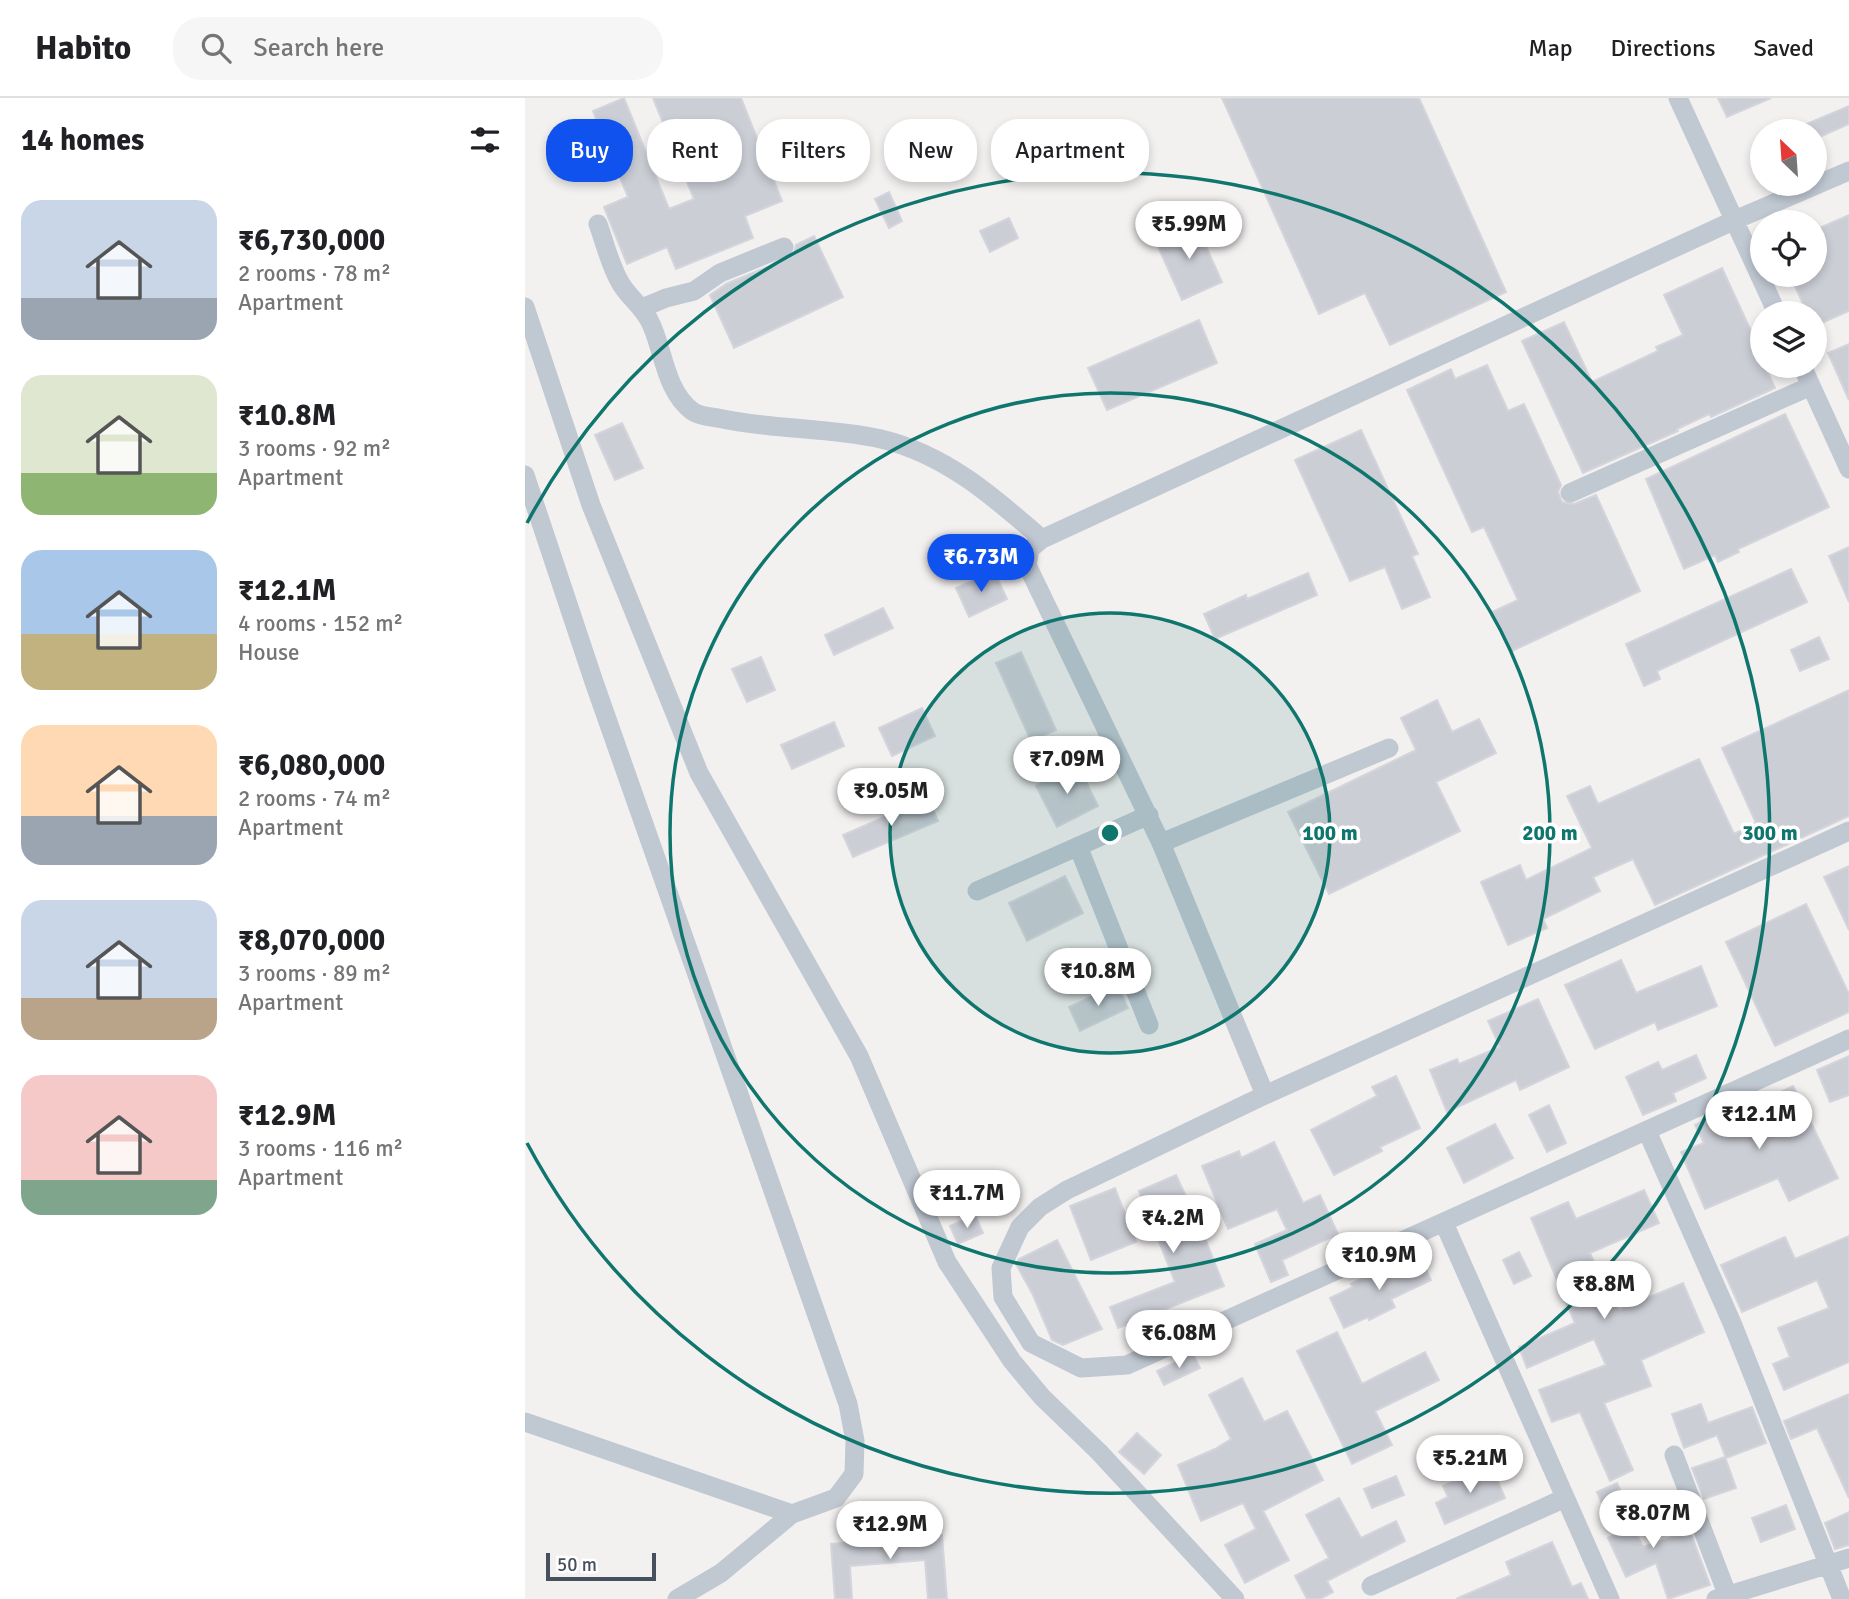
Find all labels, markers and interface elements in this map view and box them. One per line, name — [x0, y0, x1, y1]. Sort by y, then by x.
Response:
search box — [173, 17, 663, 80]
text: Habito — [35, 28, 131, 69]
icon: search — [197, 29, 235, 67]
text: Search here — [253, 32, 384, 64]
text: Map — [1528, 33, 1573, 63]
text: Directions — [1611, 33, 1716, 63]
text: Saved — [1754, 33, 1814, 63]
chip: Buy — [546, 119, 633, 182]
chip: Rent — [647, 119, 742, 182]
chip: Filters — [756, 119, 870, 182]
chip: New — [884, 119, 977, 182]
chip: Apartment — [991, 119, 1149, 182]
north arrow — [1750, 119, 1827, 196]
map controls — [1750, 119, 1827, 378]
icon: filters — [466, 121, 504, 159]
text: 14 homes — [21, 122, 144, 159]
pin: ₹5.99M — [1132, 202, 1246, 261]
text: ₹5.99M — [1151, 209, 1227, 238]
button: locate — [1750, 210, 1827, 287]
text: ₹6,730,000 — [238, 222, 385, 259]
icon: home — [77, 228, 161, 312]
text: 2 rooms · 78 m² — [238, 259, 391, 288]
text: Apartment — [238, 288, 343, 317]
button: layers — [1750, 301, 1827, 378]
text: ₹10.8M — [238, 397, 336, 434]
icon: home — [77, 403, 161, 487]
text: 3 rooms · 92 m² — [238, 434, 391, 463]
text: Apartment — [238, 463, 343, 492]
pin: ₹6.73M — [924, 534, 1038, 594]
text: ₹6.73M — [943, 542, 1019, 571]
text: ₹12.1M — [238, 572, 336, 609]
icon: home — [77, 578, 161, 662]
text: 4 rooms · 152 m² — [238, 609, 403, 638]
text: House — [238, 638, 300, 667]
pin: ₹7.09M — [1010, 736, 1124, 796]
text: ₹7.09M — [1029, 744, 1105, 773]
text: ₹6,080,000 — [238, 747, 385, 784]
icon: home — [77, 753, 161, 837]
pin: ₹9.05M — [834, 768, 948, 828]
text: ₹9.05M — [853, 776, 929, 805]
text: 2 rooms · 74 m² — [238, 784, 391, 813]
text: Apartment — [238, 813, 343, 842]
text: 100 m — [1302, 820, 1358, 846]
text: 200 m — [1522, 820, 1578, 846]
text: 300 m — [1742, 820, 1798, 846]
centre of rings — [1098, 821, 1122, 845]
text: ₹8,070,000 — [238, 922, 385, 959]
icon: home — [77, 928, 161, 1012]
pin: ₹10.8M — [1041, 948, 1155, 1008]
text: ₹10.8M — [1060, 956, 1136, 985]
text: 3 rooms · 89 m² — [238, 959, 391, 988]
text: Apartment — [238, 988, 343, 1017]
pin: ₹12.1M — [1702, 1091, 1816, 1151]
text: ₹12.9M — [238, 1097, 336, 1134]
text: ₹12.1M — [1721, 1099, 1797, 1128]
icon: home — [77, 1103, 161, 1187]
text: 3 rooms · 116 m² — [238, 1134, 403, 1163]
text: Apartment — [238, 1163, 343, 1192]
pin: ₹11.7M — [910, 1170, 1024, 1230]
text: ₹11.7M — [929, 1178, 1005, 1207]
pin: ₹4.2M — [1124, 1196, 1222, 1255]
text: ₹4.2M — [1141, 1203, 1205, 1232]
pin: ₹10.9M — [1322, 1232, 1436, 1292]
text: ₹10.9M — [1341, 1240, 1417, 1269]
pin: ₹8.8M — [1555, 1262, 1653, 1321]
text: ₹8.8M — [1572, 1269, 1636, 1298]
pin: ₹6.08M — [1122, 1310, 1236, 1370]
text: ₹6.08M — [1141, 1318, 1217, 1347]
pin: ₹5.21M — [1413, 1436, 1527, 1495]
text: ₹5.21M — [1432, 1443, 1508, 1472]
pin: ₹8.07M — [1596, 1490, 1710, 1550]
text: ₹8.07M — [1615, 1498, 1691, 1527]
pin: ₹12.9M — [833, 1502, 947, 1561]
text: ₹12.9M — [852, 1509, 928, 1538]
scale bar — [546, 1550, 656, 1582]
text: 50 m — [557, 1553, 597, 1577]

